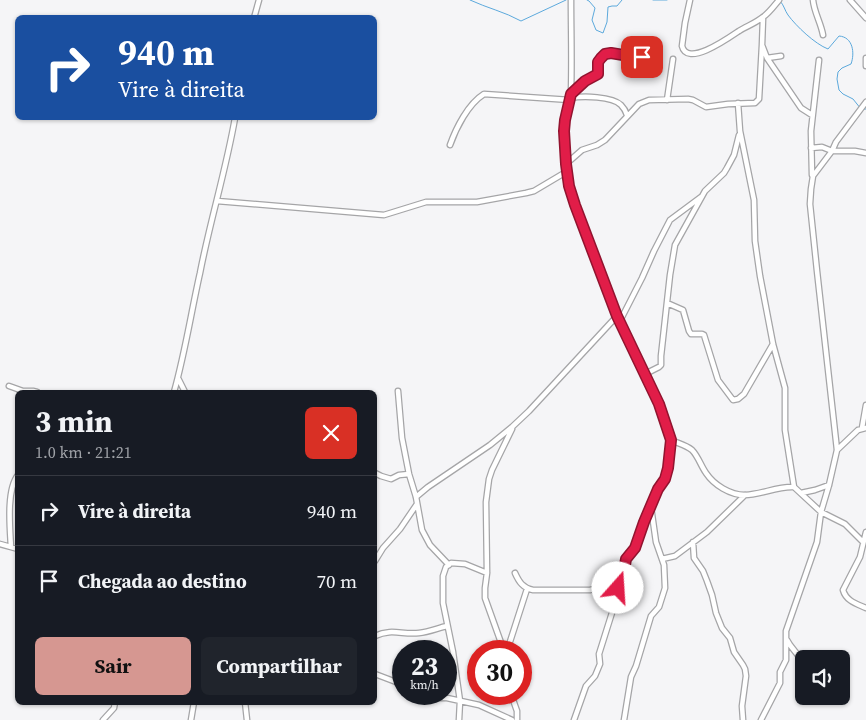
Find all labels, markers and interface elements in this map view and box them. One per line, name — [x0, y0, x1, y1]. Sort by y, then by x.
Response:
text: 940 m — [118, 29, 214, 77]
icon: right — [35, 35, 100, 100]
pin — [621, 36, 663, 78]
icon: arrive — [628, 43, 656, 71]
text: Vire à direita — [118, 74, 245, 104]
text: 3 min — [35, 401, 113, 442]
button: close — [305, 407, 357, 459]
text: 1.0 km · 21:21 — [35, 441, 132, 463]
icon: right — [35, 497, 63, 525]
text: Vire à direita — [78, 498, 191, 524]
text: 940 m — [307, 498, 357, 524]
position arrow — [591, 561, 643, 613]
icon: arrive — [35, 567, 63, 595]
text: Chegada ao destino — [78, 568, 247, 594]
text: 70 m — [316, 568, 357, 594]
button: Sair — [35, 637, 191, 695]
button: Compartilhar — [201, 637, 357, 695]
speed limit sign: 30 — [467, 640, 532, 705]
text: 23 — [411, 649, 438, 683]
map controls — [795, 650, 850, 705]
button: sound — [795, 650, 850, 705]
text: km/h — [410, 677, 439, 693]

